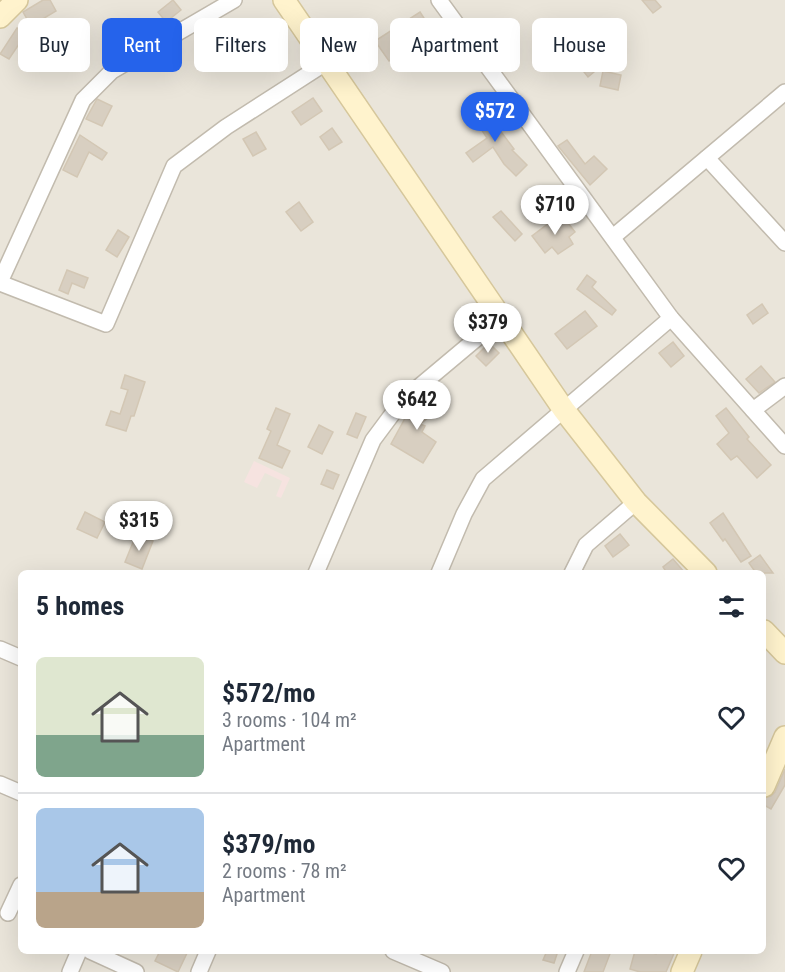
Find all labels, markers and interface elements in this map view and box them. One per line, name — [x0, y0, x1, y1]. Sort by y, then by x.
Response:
chip: Buy — [18, 18, 90, 72]
chip: Rent — [102, 18, 182, 72]
chip: Filters — [194, 18, 288, 72]
chip: New — [300, 18, 378, 72]
chip: Apartment — [390, 18, 520, 72]
chip: House — [532, 18, 627, 72]
pin: $572 — [459, 92, 531, 143]
text: $572 — [475, 99, 515, 123]
pin: $710 — [519, 185, 591, 236]
text: $710 — [535, 192, 575, 216]
pin: $379 — [452, 303, 524, 354]
text: $379 — [468, 310, 508, 334]
pin: $642 — [381, 380, 453, 431]
text: $642 — [397, 387, 437, 411]
pin: $315 — [103, 501, 175, 552]
text: $315 — [119, 508, 159, 532]
icon: filters — [715, 590, 748, 623]
text: 5 homes — [36, 591, 124, 621]
text: $572/mo — [222, 678, 315, 708]
icon: home — [84, 681, 156, 753]
icon: heart — [715, 701, 748, 734]
text: 3 rooms · 104 m² — [222, 708, 357, 732]
text: Apartment — [222, 732, 306, 756]
text: $379/mo — [222, 829, 315, 859]
icon: home — [84, 832, 156, 904]
icon: heart — [715, 852, 748, 885]
text: 2 rooms · 78 m² — [222, 859, 347, 883]
text: Apartment — [222, 883, 306, 907]

